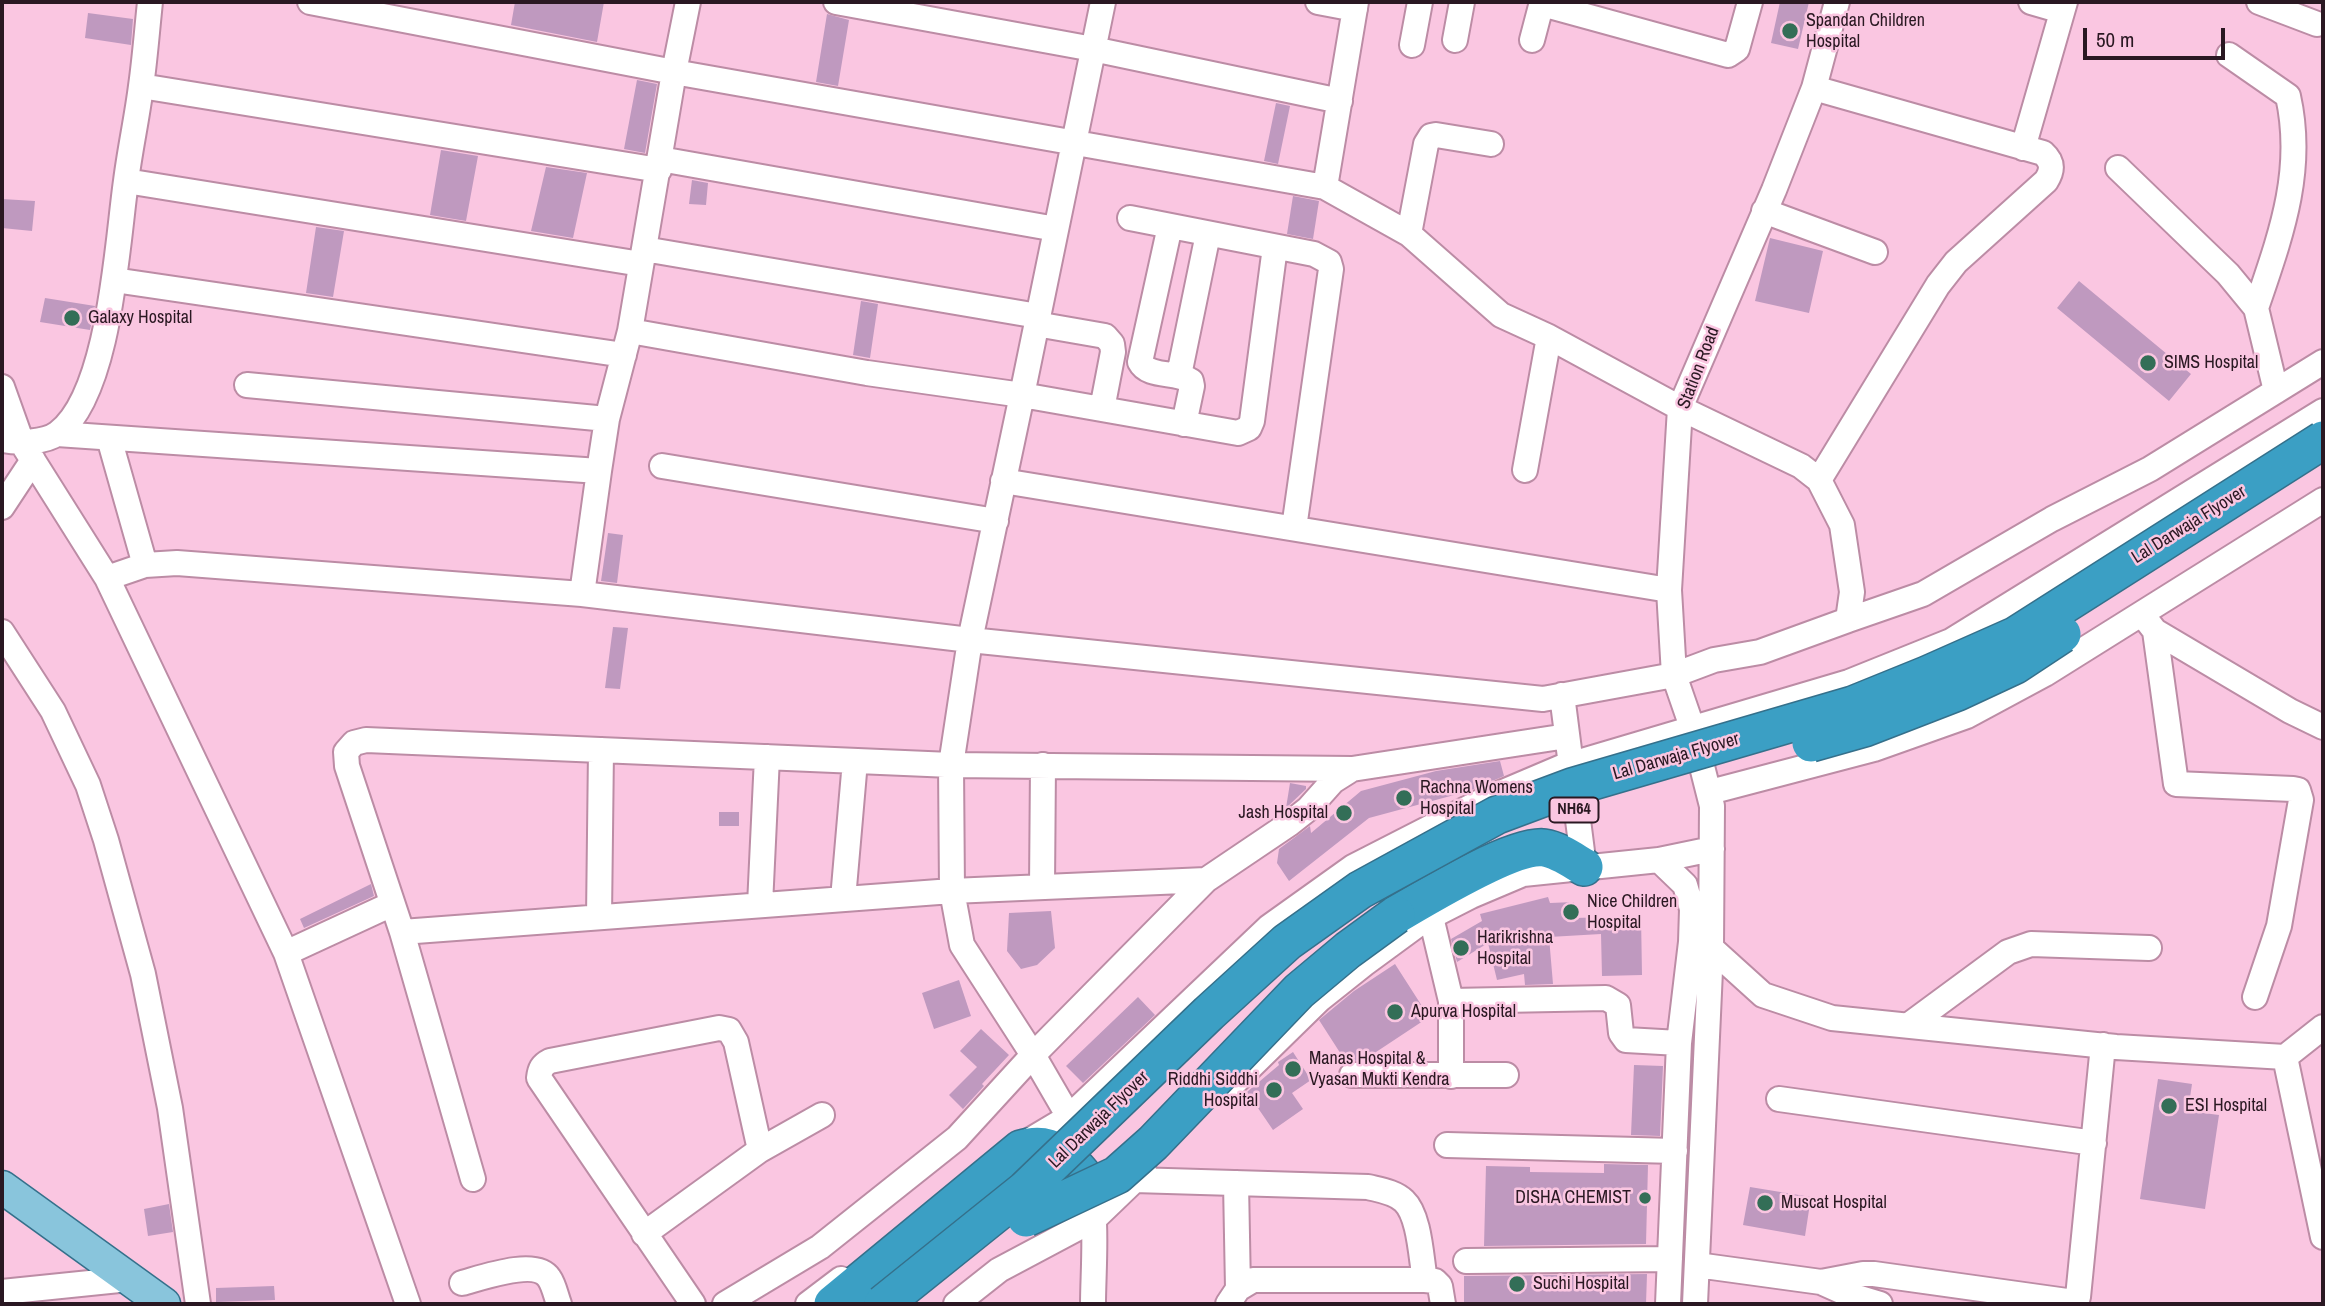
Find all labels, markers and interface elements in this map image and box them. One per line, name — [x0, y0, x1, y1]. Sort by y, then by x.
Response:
place label: Spandan Children Hospital — [1806, 10, 1925, 52]
scale bar — [2087, 14, 2229, 58]
marker: Spandan Children Hospital — [1780, 21, 1800, 41]
text: 50 m — [2096, 25, 2134, 54]
place label: Galaxy Hospital — [88, 307, 192, 329]
marker: Galaxy Hospital — [62, 308, 82, 328]
street label: Station Road — [1673, 324, 1725, 412]
place label: SIMS Hospital — [2164, 352, 2258, 374]
marker: SIMS Hospital — [2138, 353, 2158, 373]
street label: Lal Darwaja Flyover — [2128, 481, 2250, 569]
street label: Lal Darwaja Flyover — [1610, 729, 1742, 785]
place label: Rachna Womens Hospital — [1420, 777, 1533, 820]
marker: Rachna Womens Hospital — [1394, 788, 1414, 808]
road number: NH64 — [1550, 797, 1598, 822]
place label: Jash Hospital — [1239, 802, 1328, 824]
marker: Jash Hospital — [1334, 803, 1354, 823]
place label: Nice Children Hospital — [1587, 891, 1677, 934]
marker: Nice Children Hospital — [1561, 902, 1581, 922]
place label: Harikrishna Hospital — [1477, 927, 1553, 970]
marker: Harikrishna Hospital — [1451, 938, 1471, 958]
place label: Apurva Hospital — [1411, 1001, 1516, 1023]
marker: Apurva Hospital — [1385, 1002, 1405, 1022]
place label: Manas Hospital & Vyasan Mukti Kendra — [1309, 1048, 1450, 1090]
marker: Manas Hospital & Vyasan Mukti Kendra — [1283, 1059, 1303, 1079]
street label: Lal Darwaja Flyover — [1045, 1067, 1153, 1173]
place label: Riddhi Siddhi Hospital — [1168, 1069, 1258, 1112]
marker: Riddhi Siddhi Hospital — [1264, 1080, 1284, 1100]
place label: ESI Hospital — [2185, 1095, 2267, 1117]
marker: ESI Hospital — [2159, 1096, 2179, 1116]
place label: DISHA CHEMIST — [1515, 1187, 1631, 1209]
marker: DISHA CHEMIST — [1637, 1190, 1653, 1206]
place label: Muscat Hospital — [1781, 1192, 1887, 1214]
marker: Muscat Hospital — [1755, 1193, 1775, 1213]
place label: Suchi Hospital — [1533, 1273, 1629, 1295]
marker: Suchi Hospital — [1507, 1274, 1527, 1294]

